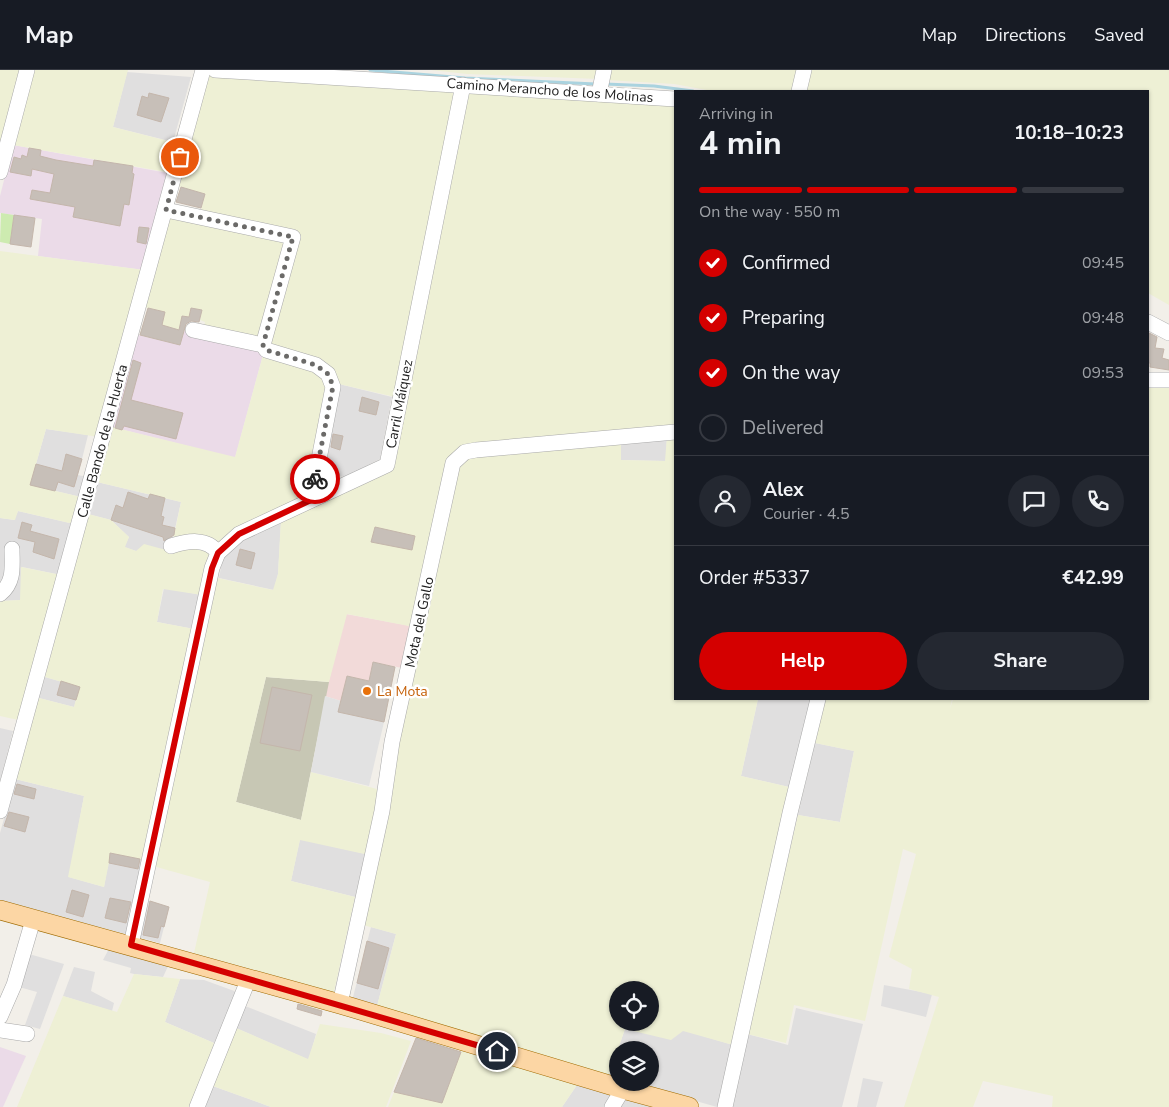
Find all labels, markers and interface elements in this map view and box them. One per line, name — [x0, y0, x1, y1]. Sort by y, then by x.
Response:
text: Map — [25, 19, 73, 51]
text: Map — [922, 23, 957, 47]
text: Directions — [985, 23, 1066, 47]
text: Saved — [1094, 23, 1144, 47]
street label: Camino Merancho de los Molinas — [446, 74, 654, 107]
text: Arriving in — [699, 103, 773, 125]
text: 10:18–10:23 — [1014, 120, 1124, 146]
text: 4 min — [699, 122, 782, 165]
pin — [159, 136, 201, 178]
icon: bag — [166, 143, 194, 171]
text: On the way · 550 m — [699, 201, 840, 223]
icon: check — [699, 249, 727, 277]
text: Confirmed — [742, 250, 830, 276]
text: 09:45 — [1082, 252, 1124, 274]
icon: check — [699, 304, 727, 332]
text: Preparing — [742, 305, 825, 331]
text: 09:48 — [1082, 307, 1124, 329]
street label: Carril Máiquez — [382, 358, 418, 450]
icon: check — [699, 359, 727, 387]
text: On the way — [742, 360, 840, 386]
street label: Calle Bando de la Huerta — [73, 362, 132, 520]
text: 09:53 — [1082, 362, 1124, 384]
text: Delivered — [742, 415, 824, 441]
courier — [290, 454, 340, 504]
icon: bike — [301, 465, 329, 493]
button: person — [699, 475, 751, 527]
button: chat — [1008, 475, 1060, 527]
button: phone — [1072, 475, 1124, 527]
text: Alex — [763, 477, 804, 503]
text: Courier · 4.5 — [763, 503, 849, 525]
text: Order #5337 — [699, 565, 810, 591]
text: €42.99 — [1062, 565, 1124, 591]
street label: Mota del Gallo — [401, 575, 438, 669]
button: Help — [699, 632, 907, 690]
button: Share — [917, 632, 1124, 690]
place label: La Mota — [377, 682, 428, 701]
marker: La Mota — [361, 685, 373, 697]
map controls — [609, 981, 659, 1091]
button: locate — [609, 981, 659, 1031]
pin — [476, 1030, 518, 1072]
icon: home — [483, 1037, 511, 1065]
button: layers — [609, 1041, 659, 1091]

